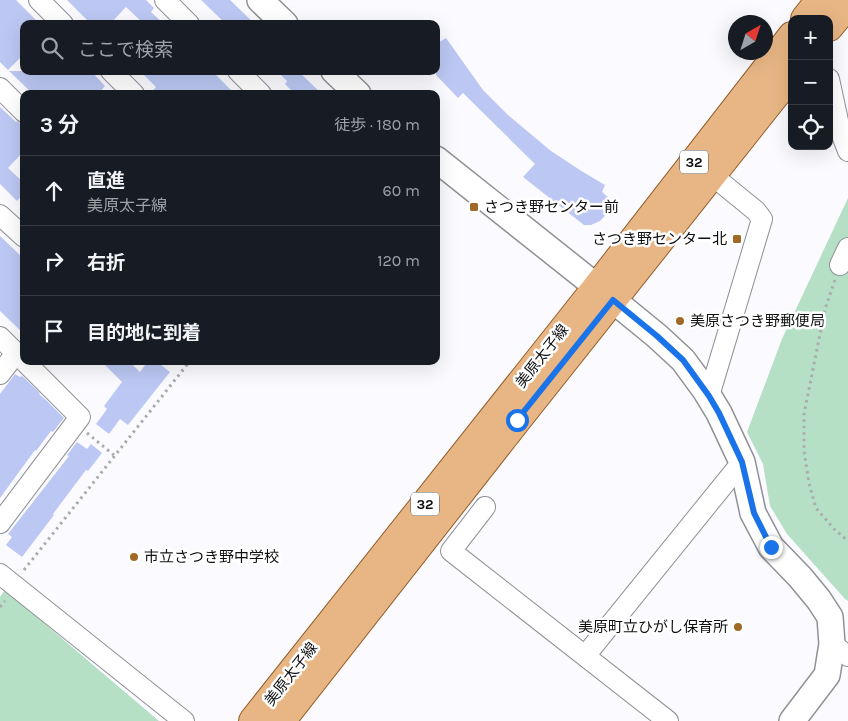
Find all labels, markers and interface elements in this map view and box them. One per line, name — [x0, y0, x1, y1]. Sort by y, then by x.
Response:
north arrow — [728, 15, 773, 60]
map controls — [788, 15, 833, 150]
button: + — [788, 15, 833, 60]
search box — [20, 20, 440, 75]
icon: search — [38, 34, 66, 62]
text: ここで検索 — [78, 39, 173, 61]
button: − — [788, 60, 833, 105]
button: locate — [788, 105, 833, 150]
text: 3 分 — [40, 113, 79, 137]
text: 徒歩 · 180 m — [334, 115, 420, 134]
road number: 32 — [680, 150, 708, 173]
text: 直進 — [87, 170, 125, 192]
icon: ahead — [40, 177, 68, 205]
text: 60 m — [383, 181, 420, 200]
text: 美原太子線 — [87, 196, 167, 215]
place label: さつき野センター前 — [484, 198, 619, 216]
marker: さつき野センター前 — [468, 201, 480, 213]
place label: さつき野センター北 — [592, 230, 727, 248]
marker: さつき野センター北 — [731, 233, 743, 245]
icon: right — [40, 247, 68, 275]
text: 120 m — [377, 251, 420, 270]
text: 右折 — [87, 252, 125, 274]
place label: 美原さつき野郵便局 — [690, 312, 825, 330]
marker: 美原さつき野郵便局 — [674, 315, 686, 327]
icon: arrive — [40, 317, 68, 345]
street label: 美原太子線 — [512, 321, 572, 391]
text: 目的地に到着 — [87, 322, 201, 344]
route start — [506, 409, 529, 432]
road number: 32 — [411, 492, 439, 516]
route end — [760, 536, 783, 559]
place label: 市立さつき野中学校 — [144, 548, 279, 566]
marker: 市立さつき野中学校 — [128, 551, 140, 563]
place label: 美原町立ひがし保育所 — [578, 618, 728, 636]
marker: 美原町立ひがし保育所 — [732, 621, 744, 633]
street label: 美原太子線 — [261, 639, 321, 709]

